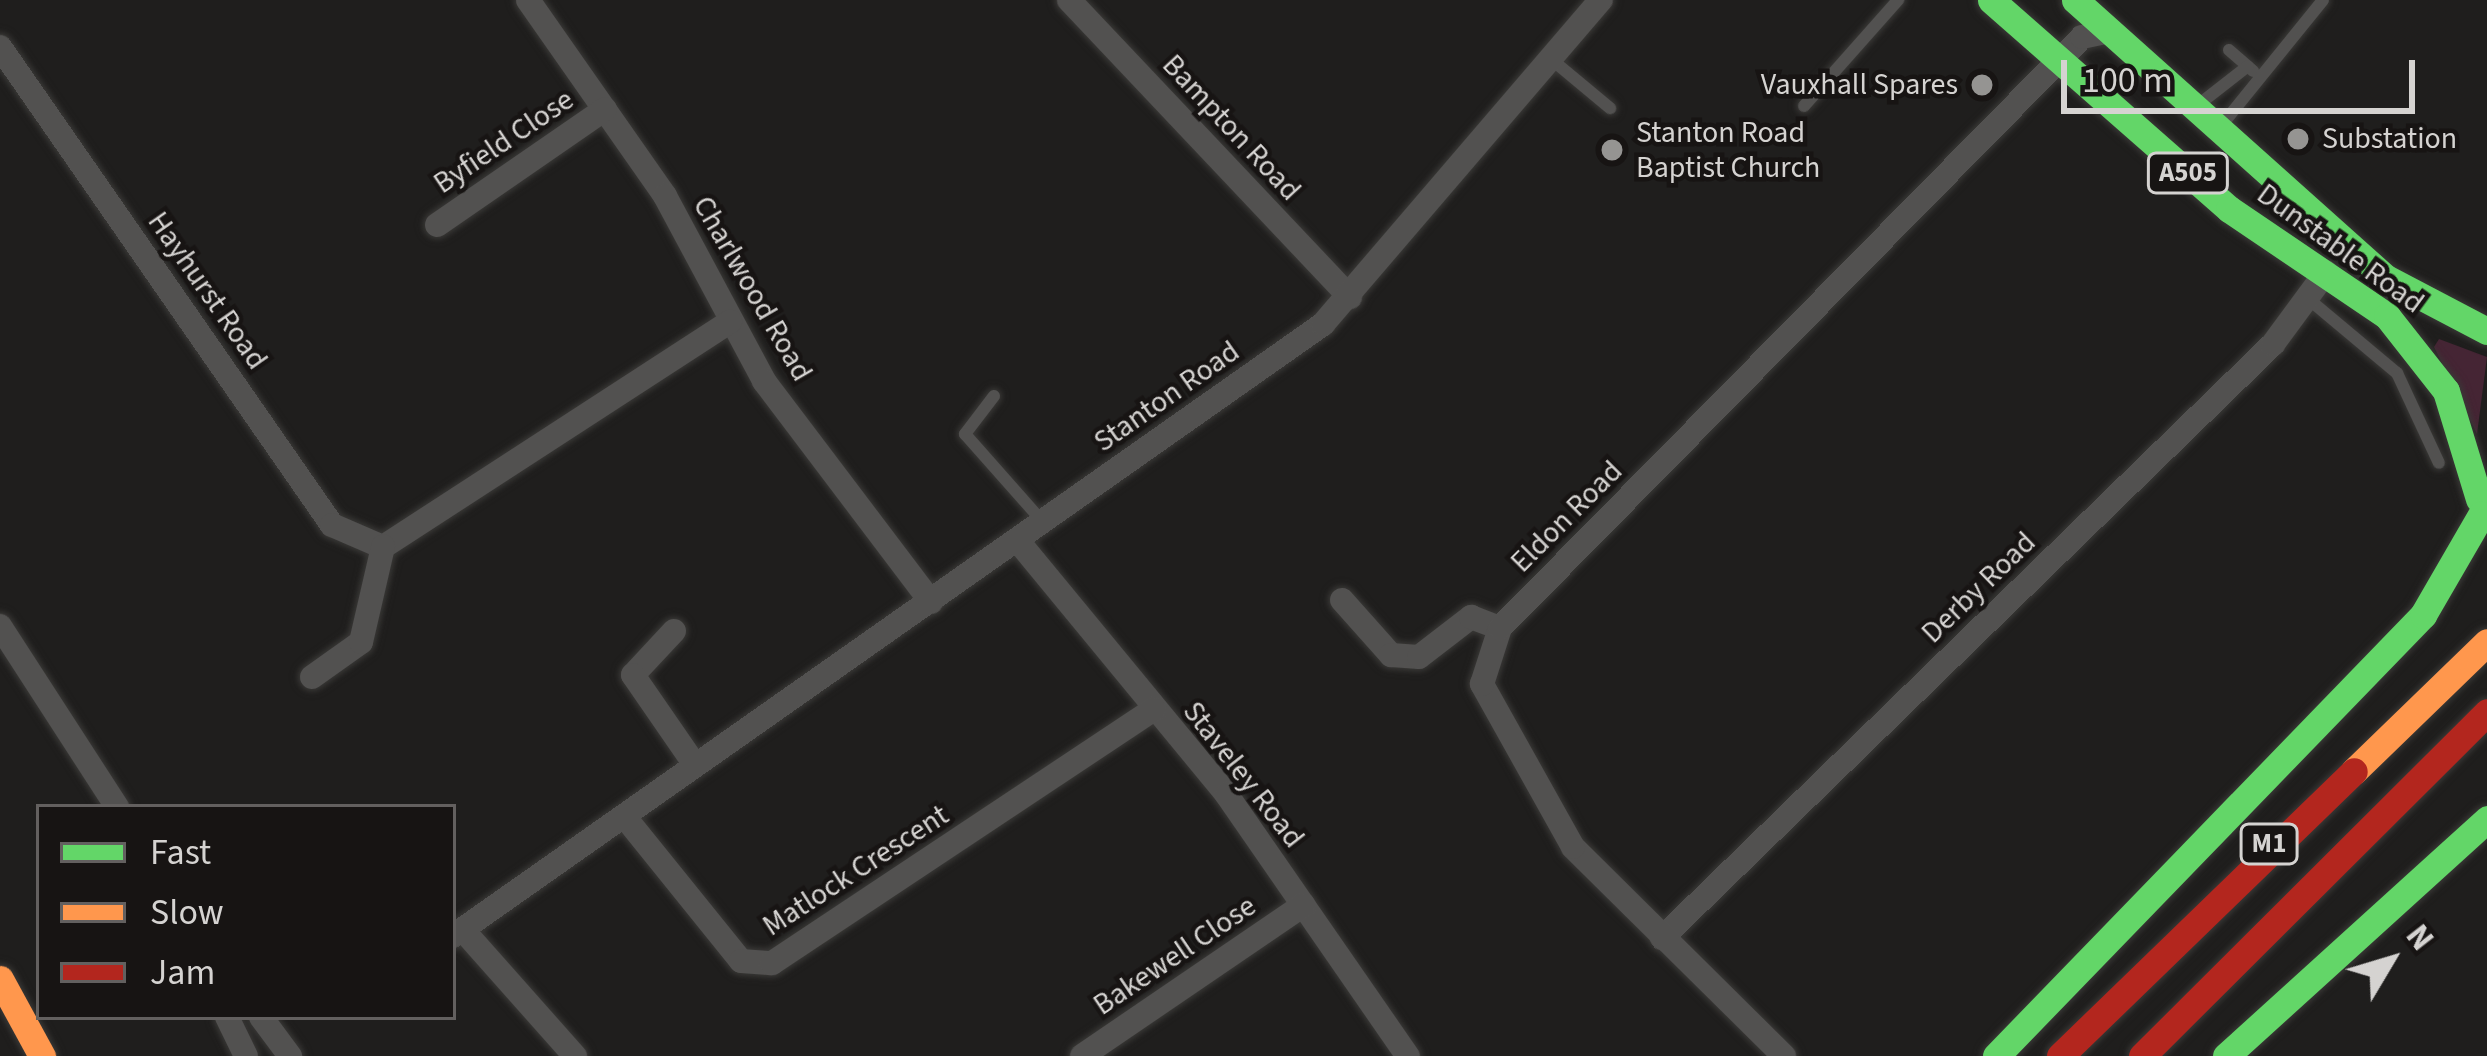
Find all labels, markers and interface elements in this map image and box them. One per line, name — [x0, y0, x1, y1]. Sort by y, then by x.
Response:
scale bar — [2067, 36, 2421, 110]
street label: Bampton Road — [1154, 48, 1308, 208]
text: 100 m — [2082, 55, 2173, 106]
place label: Vauxhall Spares — [1761, 67, 1958, 103]
marker: Vauxhall Spares — [1969, 72, 1995, 98]
street label: Byfield Close — [427, 82, 581, 202]
place label: Stanton Road Baptist Church — [1636, 115, 1820, 186]
place label: Substation — [2322, 121, 2457, 157]
marker: Substation — [2285, 126, 2311, 152]
marker: Stanton Road Baptist Church — [1599, 137, 1625, 163]
road number: A505 — [2146, 152, 2230, 194]
street label: Dunstable Road — [2250, 176, 2430, 322]
street label: Charlwood Road — [685, 190, 819, 388]
street label: Hayhurst Road — [139, 205, 275, 377]
street label: Stanton Road — [1087, 334, 1247, 460]
street label: Eldon Road — [1504, 454, 1630, 580]
street label: Derby Road — [1914, 525, 2044, 651]
street label: Staveley Road — [1175, 695, 1311, 855]
street label: Matlock Crescent — [756, 798, 956, 944]
legend — [36, 804, 456, 1020]
road number: M1 — [2239, 823, 2299, 865]
text: Fast — [150, 827, 211, 878]
text: Slow — [150, 887, 224, 938]
street label: Bakewell Close — [1087, 888, 1263, 1024]
north arrow — [2331, 900, 2451, 1020]
text: N — [2394, 914, 2445, 961]
text: Jam — [150, 947, 215, 998]

